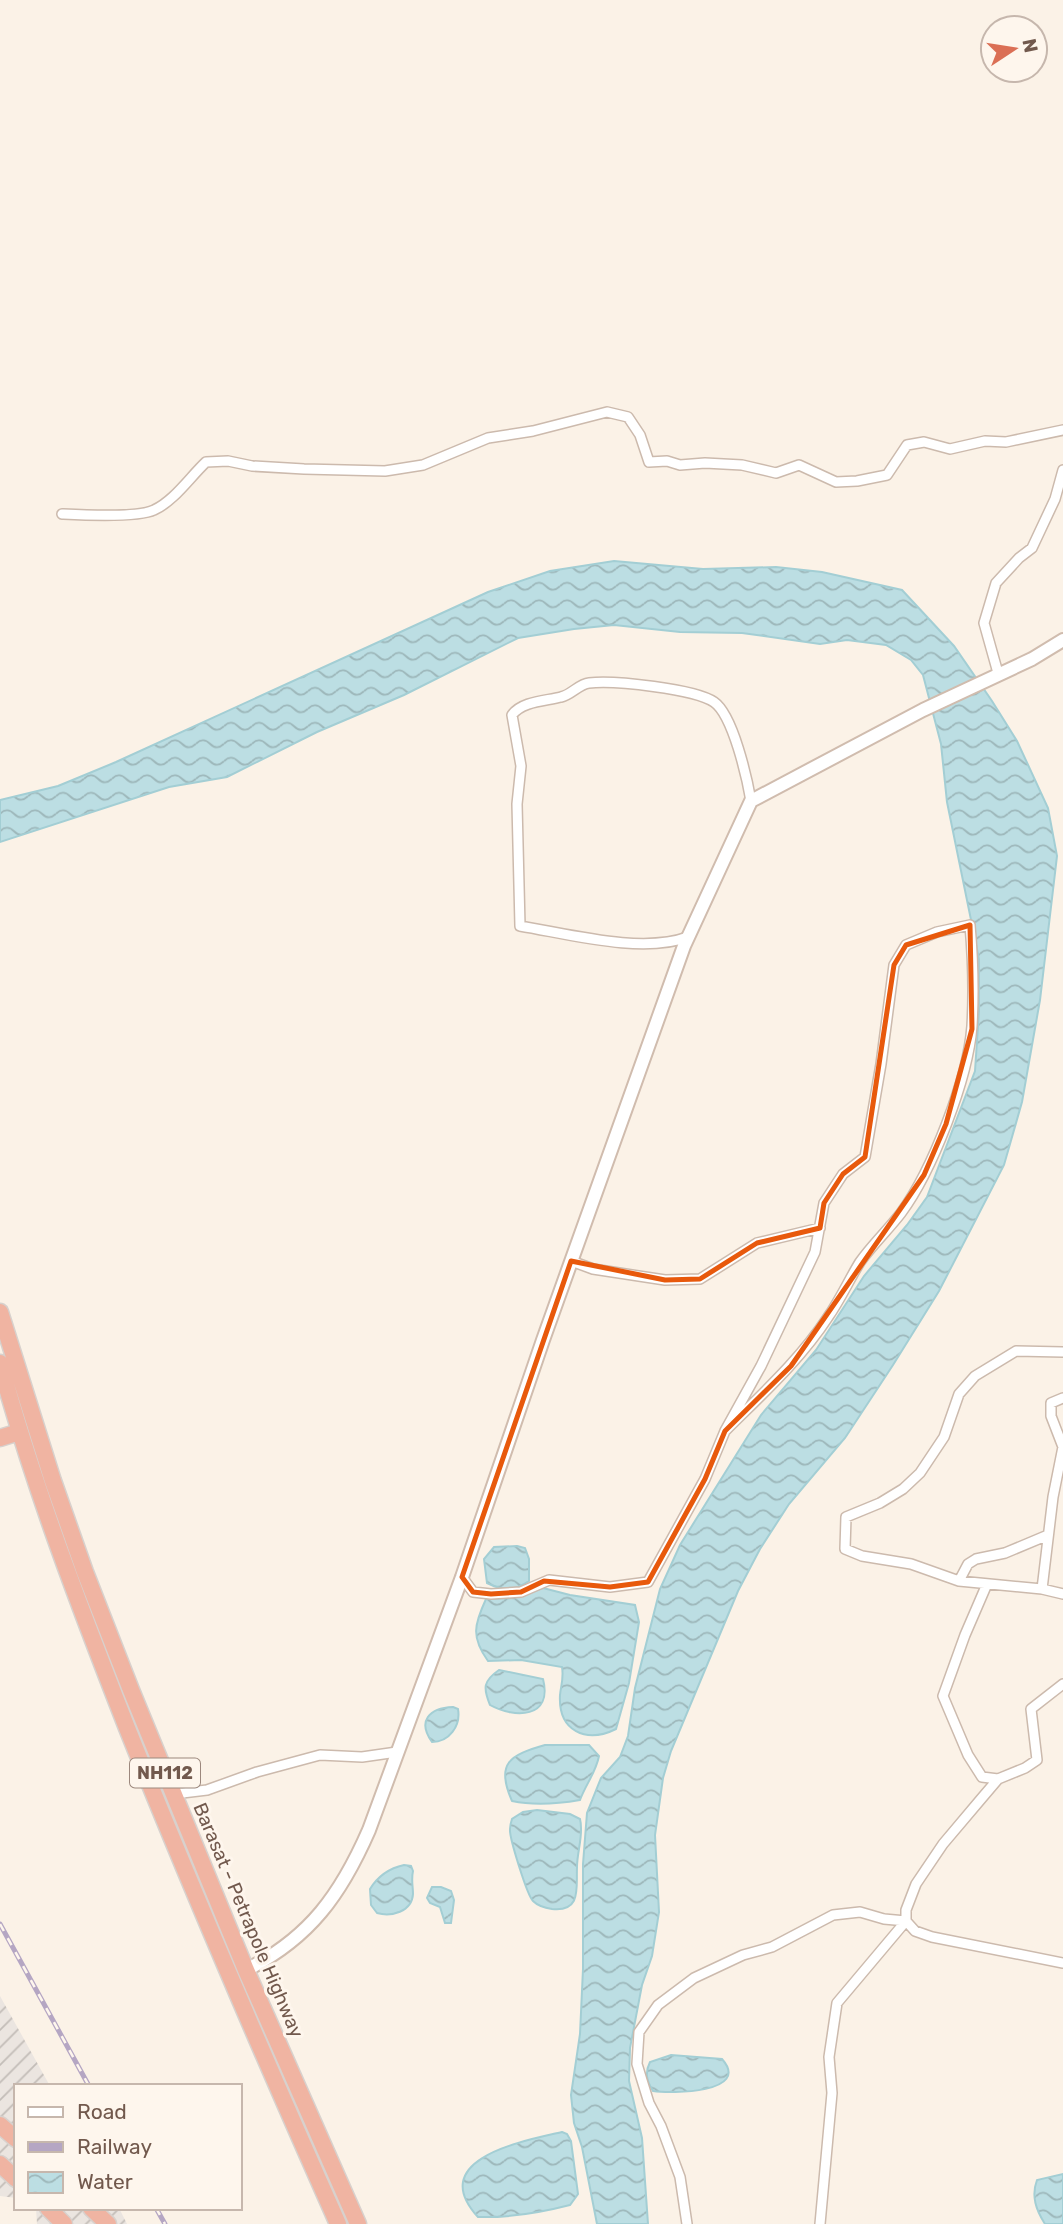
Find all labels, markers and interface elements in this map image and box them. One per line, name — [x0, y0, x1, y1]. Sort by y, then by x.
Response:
north arrow — [979, 14, 1049, 84]
text: N — [1017, 36, 1043, 55]
road number: NH112 — [130, 1758, 200, 1788]
street label: Barasat - Petrapole Highway — [188, 1799, 309, 2041]
legend — [14, 2084, 242, 2210]
text: Road — [77, 2099, 127, 2124]
text: Railway — [77, 2134, 152, 2159]
text: Water — [77, 2169, 133, 2194]

